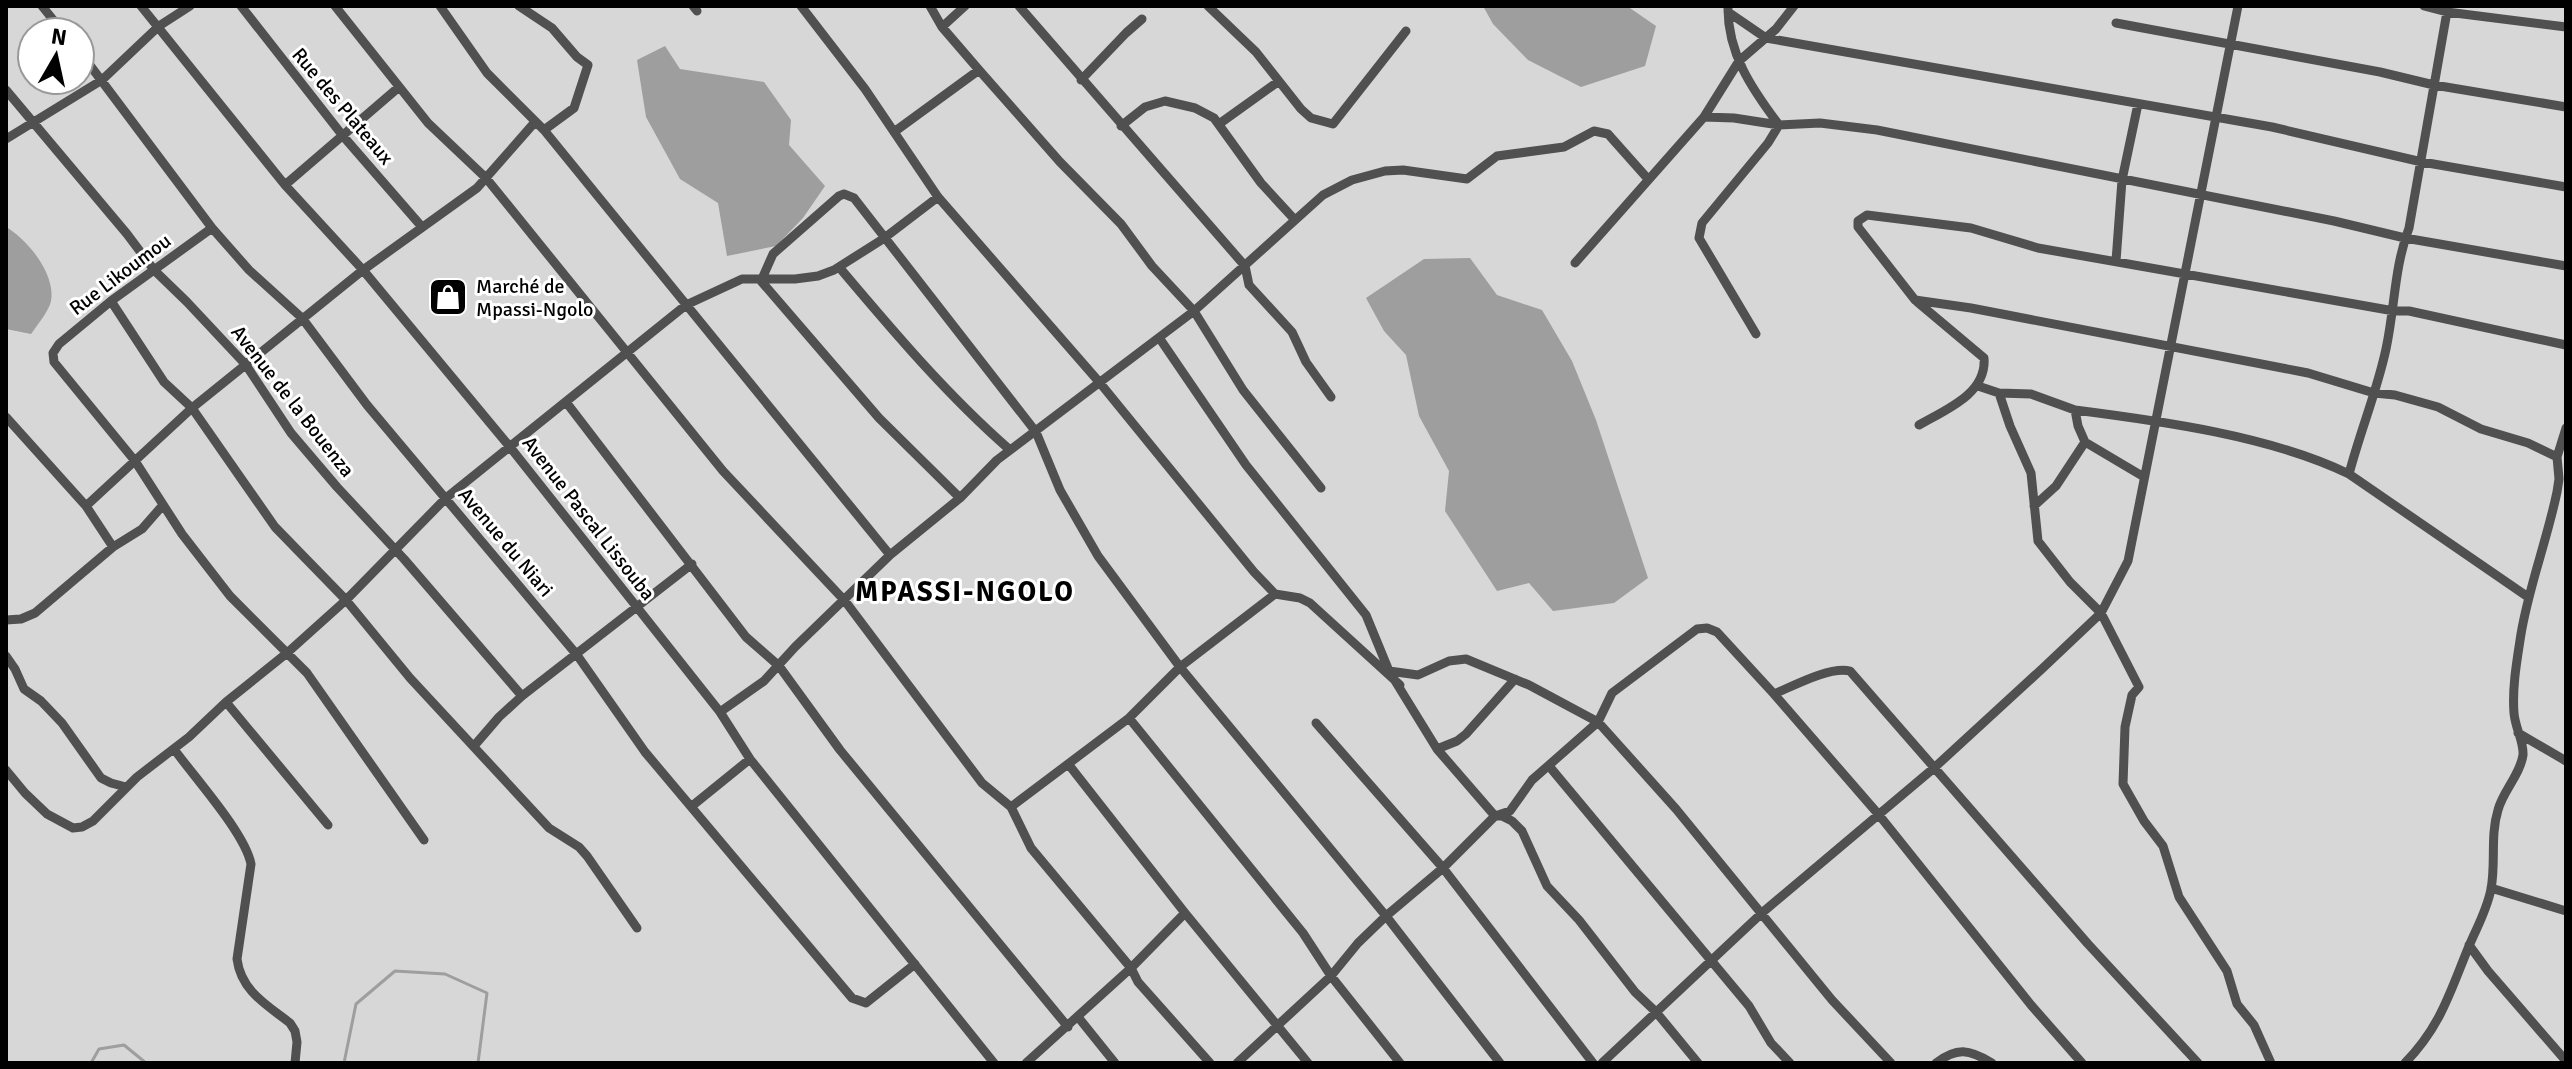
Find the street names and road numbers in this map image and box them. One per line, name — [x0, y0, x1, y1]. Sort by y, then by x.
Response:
street label: Rue des Plateaux — [286, 43, 399, 170]
street label: Rue Likoumou — [65, 228, 176, 321]
street label: Avenue de la Bouenza — [226, 320, 360, 482]
street label: Avenue Pascal Lissouba — [517, 431, 661, 605]
street label: Avenue du Niari — [453, 483, 559, 602]

